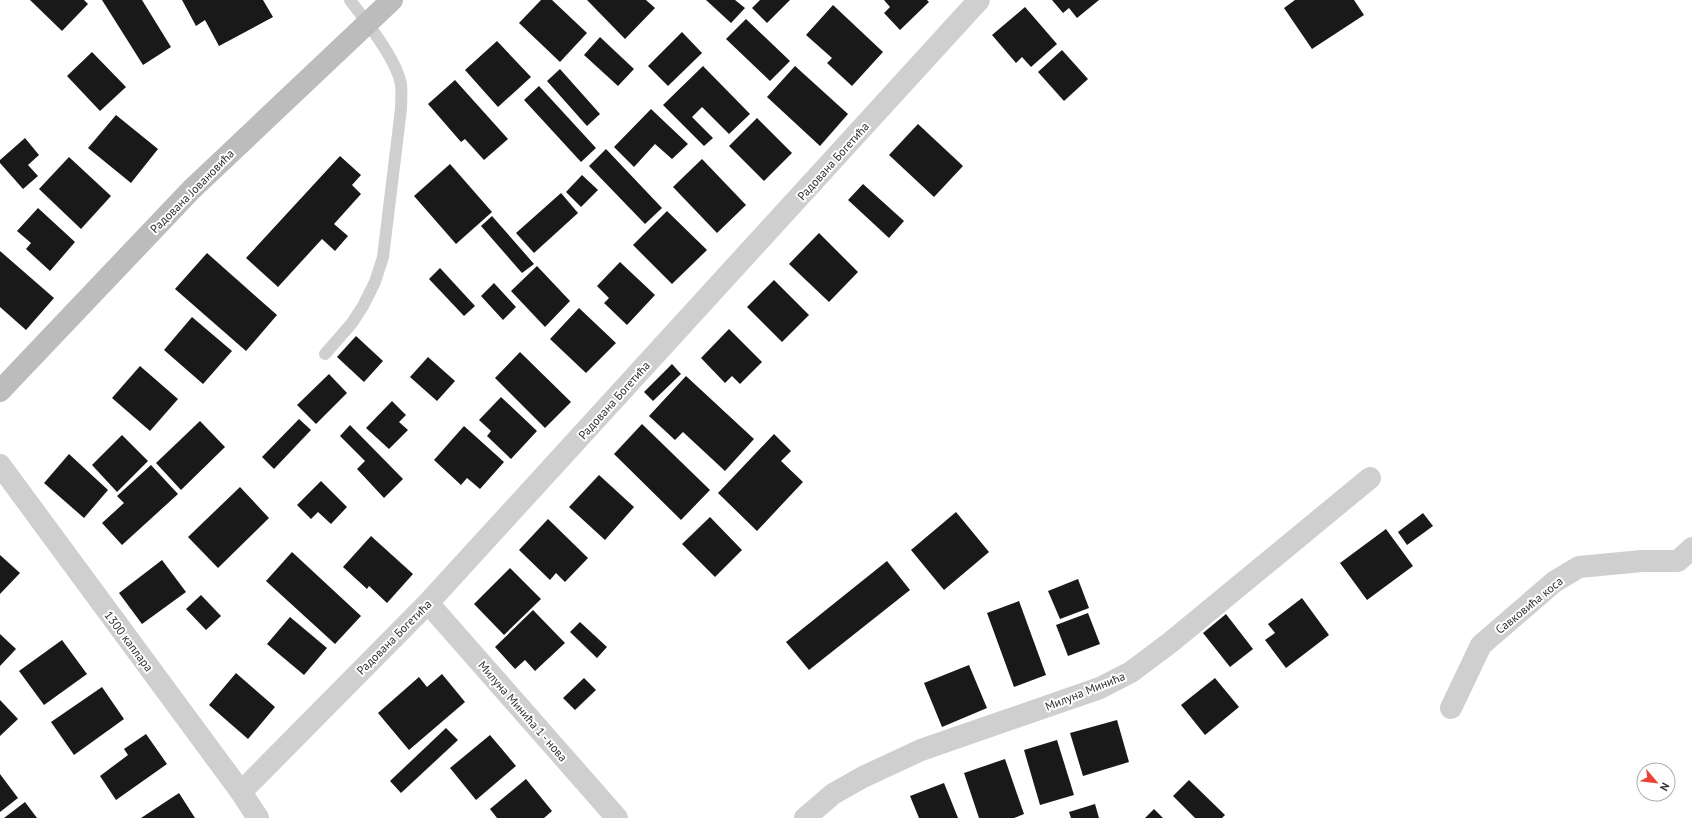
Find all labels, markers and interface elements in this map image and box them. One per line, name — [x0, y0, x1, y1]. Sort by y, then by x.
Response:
street label: Радована Богетића — [794, 119, 872, 203]
street label: Радована Јовановића — [147, 146, 237, 236]
street label: Радована Богетића — [575, 358, 653, 442]
street label: Савковића коса — [1492, 573, 1566, 637]
street label: Радована Богетића — [353, 596, 435, 678]
street label: 1300 каплара — [101, 608, 157, 674]
street label: Милуна Минића 1 - нова — [475, 658, 571, 764]
street label: Милуна Минића — [1043, 668, 1127, 714]
north arrow — [1636, 762, 1676, 802]
text: N — [1657, 780, 1673, 793]

